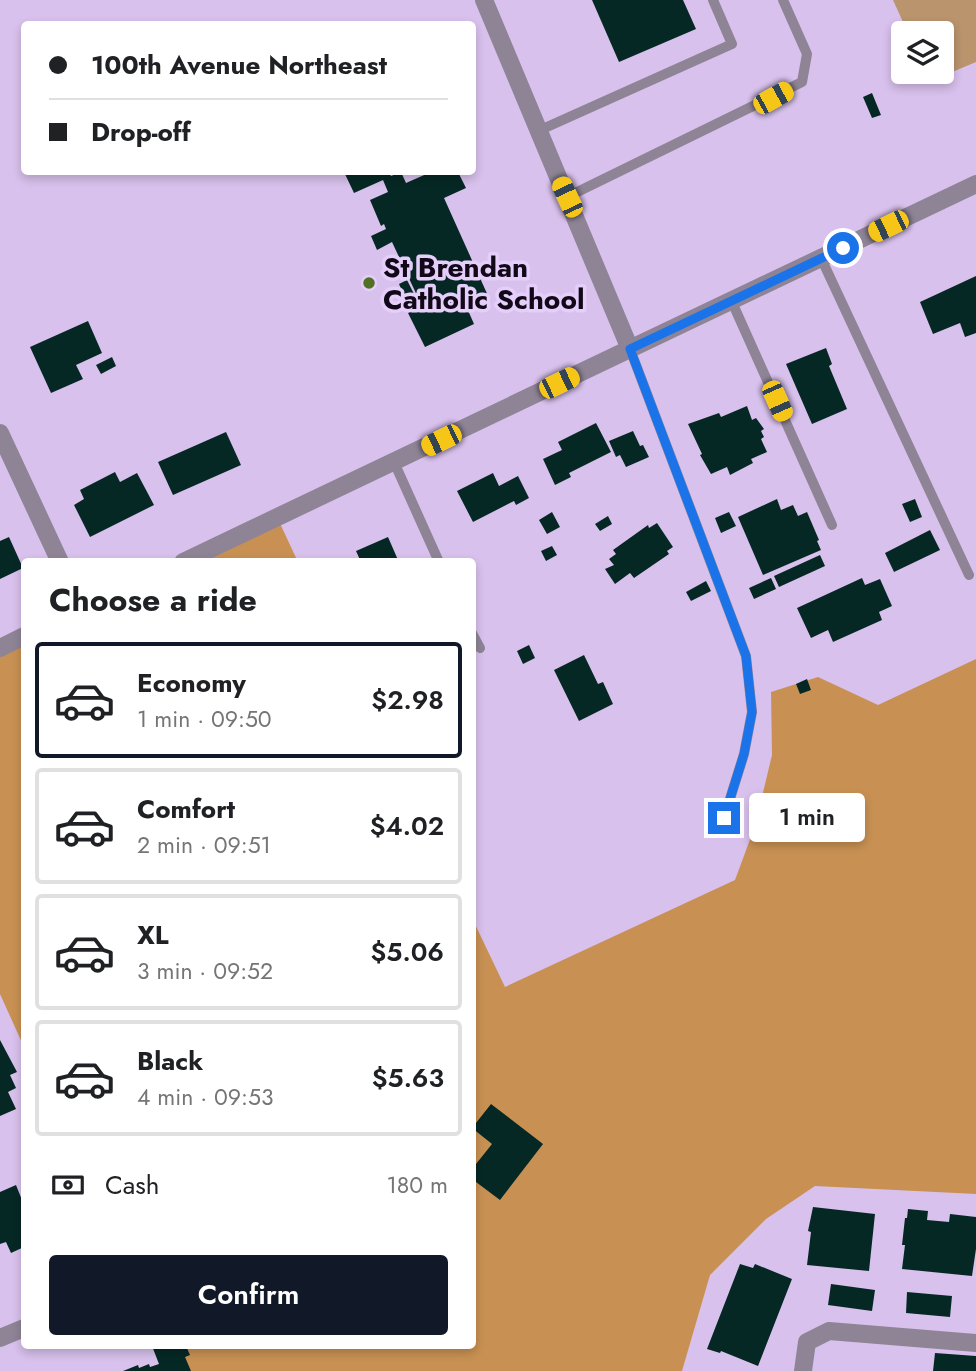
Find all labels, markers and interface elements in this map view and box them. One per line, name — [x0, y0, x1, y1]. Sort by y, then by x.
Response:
map controls — [891, 21, 954, 84]
button: layers — [891, 21, 954, 84]
text: 100th Avenue Northeast — [91, 46, 387, 84]
car — [750, 79, 797, 117]
text: Drop-off — [91, 113, 191, 151]
car — [549, 174, 586, 220]
car — [865, 207, 912, 245]
route start — [827, 232, 859, 264]
place label: St Brendan Catholic School — [383, 247, 584, 320]
marker: St Brendan Catholic School — [361, 275, 377, 291]
car — [536, 364, 583, 402]
car — [759, 378, 796, 424]
car — [418, 421, 465, 459]
text: Choose a ride — [49, 577, 257, 623]
text: Economy — [137, 664, 246, 702]
icon: car — [53, 669, 116, 732]
text: $2.98 — [371, 681, 444, 719]
text: 1 min · 09:50 — [137, 702, 272, 736]
text: Comfort — [137, 790, 235, 828]
callout: 1 min — [748, 794, 864, 842]
icon: car — [53, 795, 116, 858]
text: 1 min — [779, 800, 835, 834]
route end — [708, 802, 740, 834]
text: $4.02 — [370, 807, 444, 845]
text: 2 min · 09:51 — [137, 828, 271, 862]
text: XL — [137, 916, 169, 954]
icon: car — [53, 921, 116, 984]
text: $5.06 — [370, 933, 444, 971]
text: 3 min · 09:52 — [137, 954, 273, 988]
text: Black — [137, 1042, 203, 1080]
icon: car — [53, 1047, 116, 1110]
text: $5.63 — [372, 1059, 444, 1097]
text: 4 min · 09:53 — [137, 1080, 273, 1114]
icon: cash — [49, 1166, 87, 1204]
text: Cash — [105, 1166, 159, 1204]
text: 180 m — [386, 1168, 448, 1202]
button: Confirm — [49, 1255, 448, 1335]

